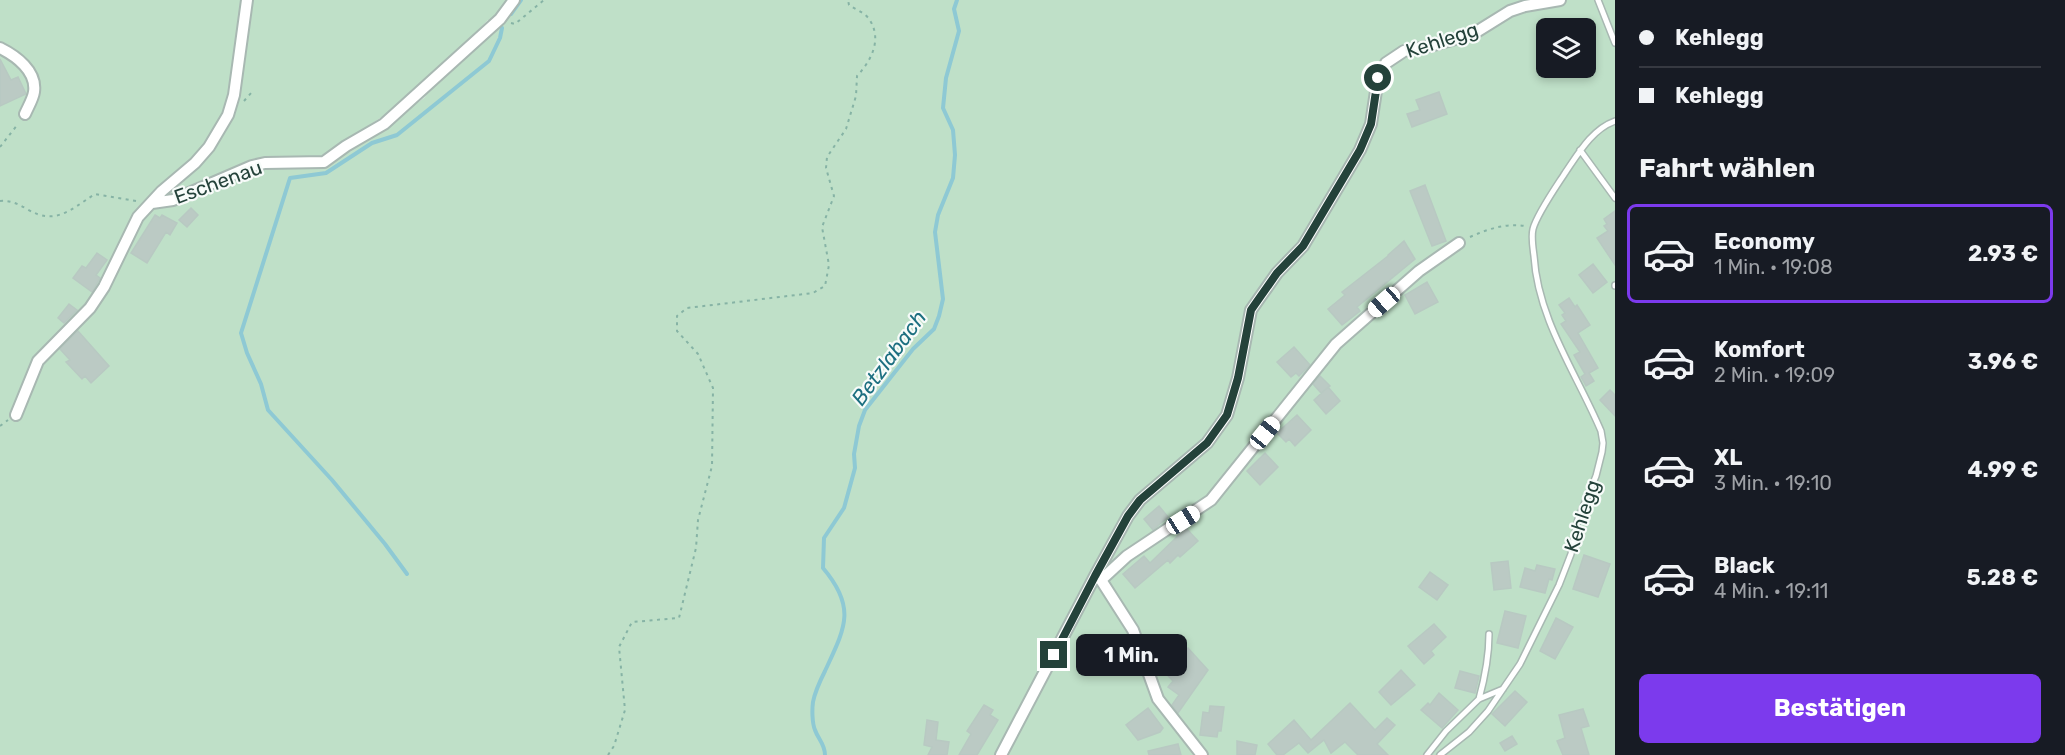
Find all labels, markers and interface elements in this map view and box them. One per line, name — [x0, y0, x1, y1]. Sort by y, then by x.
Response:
street label: Kehlegg — [1403, 17, 1481, 63]
map controls — [1536, 18, 1596, 78]
button: layers — [1536, 18, 1596, 78]
text: Kehlegg — [1675, 24, 1764, 51]
route start — [1364, 64, 1391, 91]
text: Kehlegg — [1675, 82, 1764, 109]
text: Fahrt wählen — [1639, 152, 1815, 184]
street label: Eschenau — [171, 155, 265, 209]
icon: car — [1642, 227, 1696, 281]
text: Economy — [1714, 228, 1815, 255]
text: 2.93 € — [1968, 240, 2038, 267]
text: 1 Min. · 19:08 — [1714, 255, 1833, 279]
car — [1365, 283, 1403, 321]
water label: Betzlabach — [846, 305, 931, 410]
icon: car — [1642, 335, 1696, 389]
text: Komfort — [1714, 336, 1805, 363]
text: 3.96 € — [1968, 348, 2038, 375]
text: 2 Min. · 19:09 — [1714, 363, 1835, 387]
car — [1247, 413, 1283, 453]
icon: car — [1642, 443, 1696, 497]
text: XL — [1714, 444, 1742, 471]
text: 4.99 € — [1968, 456, 2038, 483]
text: 3 Min. · 19:10 — [1714, 471, 1832, 495]
street label: Kehlegg — [1559, 477, 1605, 555]
car — [1163, 503, 1203, 537]
icon: car — [1642, 551, 1696, 605]
text: Black — [1714, 552, 1775, 579]
text: 5.28 € — [1966, 564, 2038, 591]
text: 4 Min. · 19:11 — [1714, 579, 1828, 603]
callout: 1 Min. — [1075, 634, 1186, 676]
route end — [1040, 641, 1067, 668]
text: 1 Min. — [1104, 643, 1159, 667]
button: Bestätigen — [1639, 674, 2041, 743]

